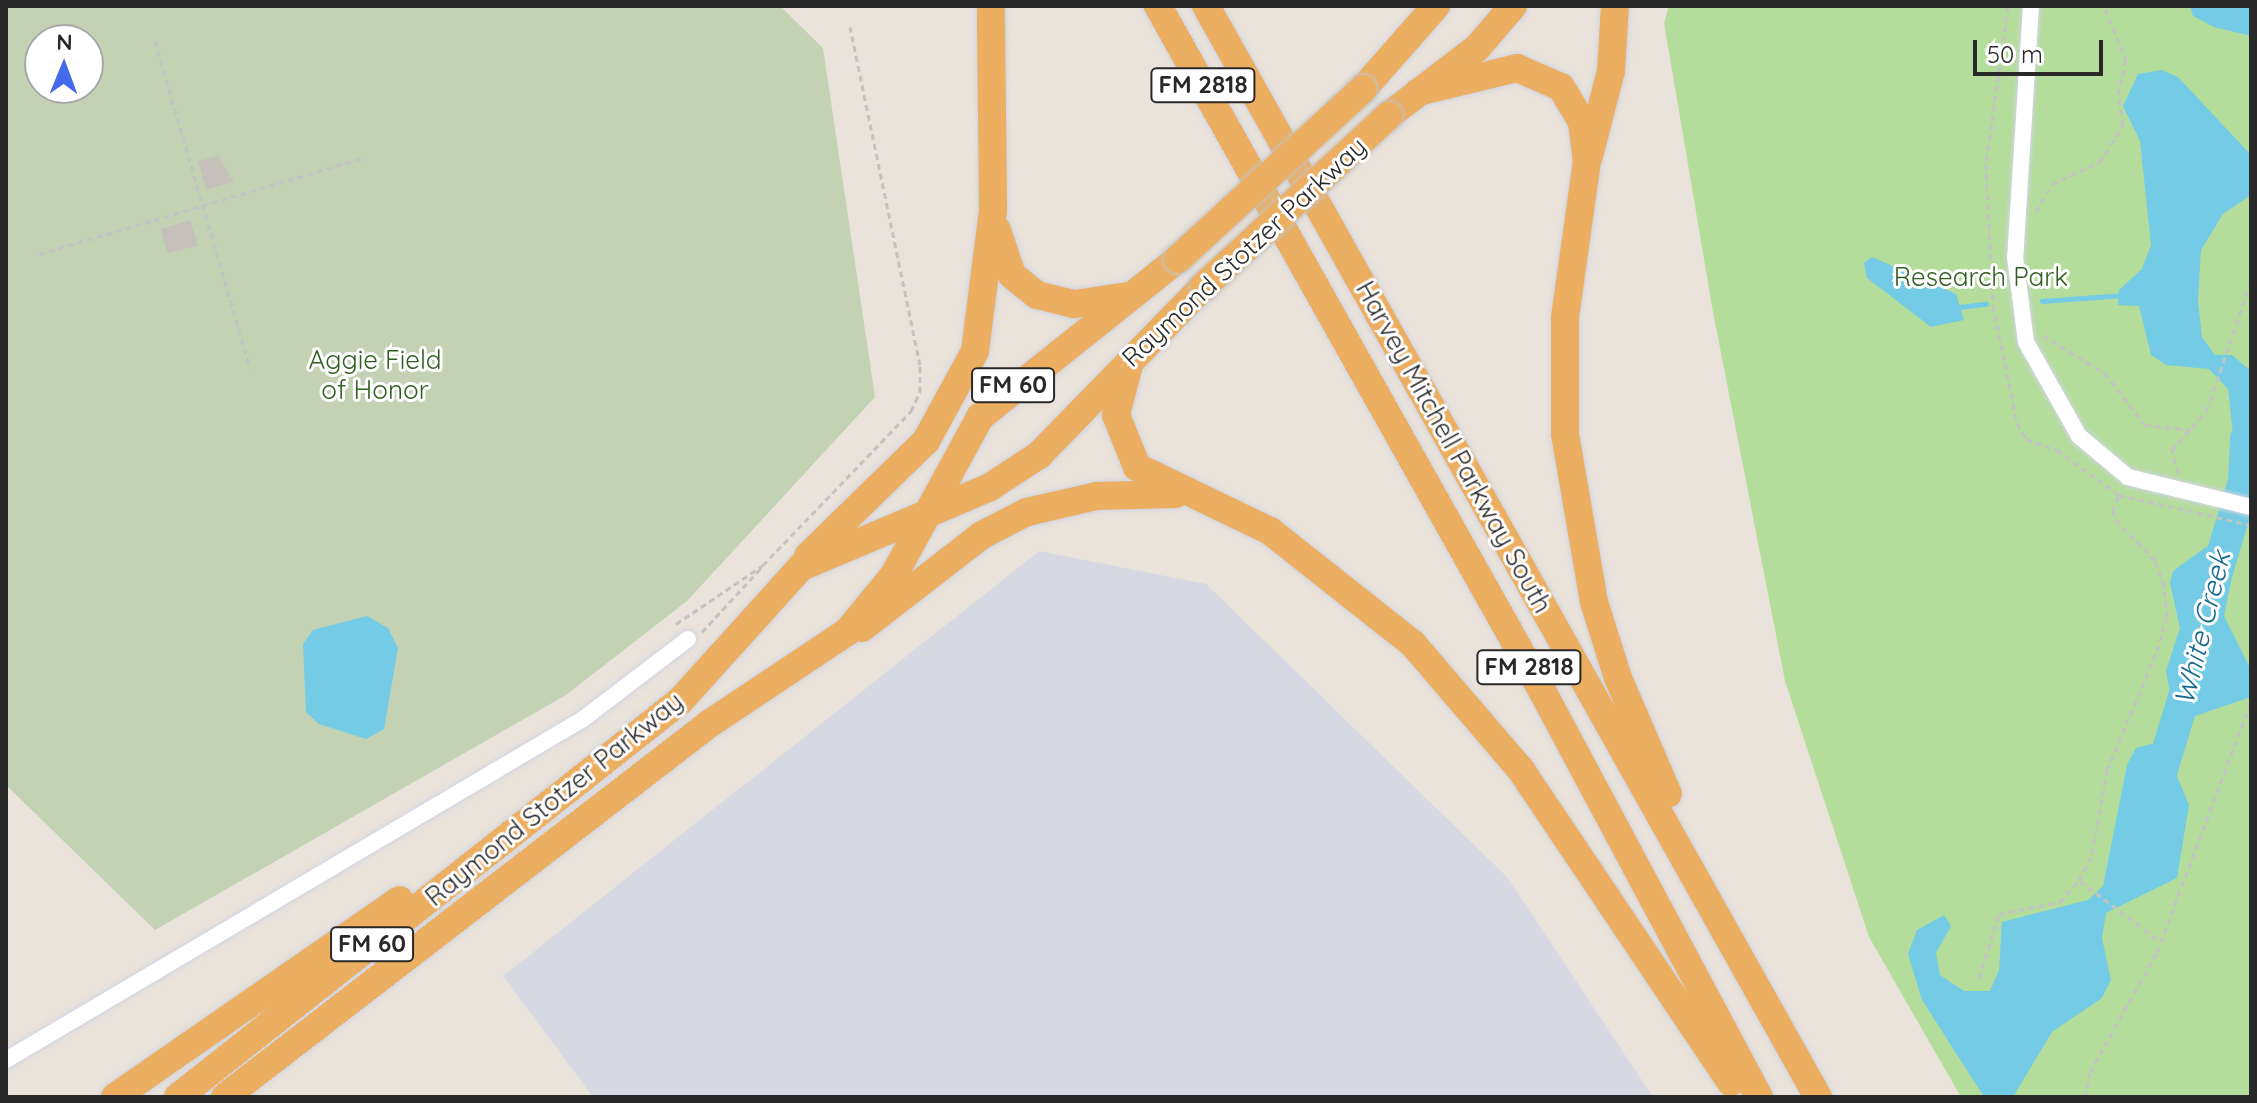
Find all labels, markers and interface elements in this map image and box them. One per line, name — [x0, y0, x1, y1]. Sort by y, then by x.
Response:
north arrow — [24, 24, 104, 104]
scale bar — [1977, 24, 2107, 74]
text: N — [56, 28, 73, 56]
text: 50 m — [1987, 39, 2043, 69]
road number: FM 2818 — [1149, 65, 1257, 105]
street label: Raymond Stotzer Parkway — [1115, 131, 1373, 373]
park label: Research Park — [1894, 261, 2068, 293]
street label: Harvey Mitchell Parkway South — [1350, 276, 1558, 618]
park label: Aggie Field of Honor — [308, 344, 442, 406]
road number: FM 60 — [971, 365, 1055, 405]
water label: White Creek — [2167, 548, 2237, 708]
road number: FM 2818 — [1475, 647, 1583, 687]
street label: Raymond Stotzer Parkway — [419, 685, 689, 913]
road number: FM 60 — [330, 924, 414, 964]

